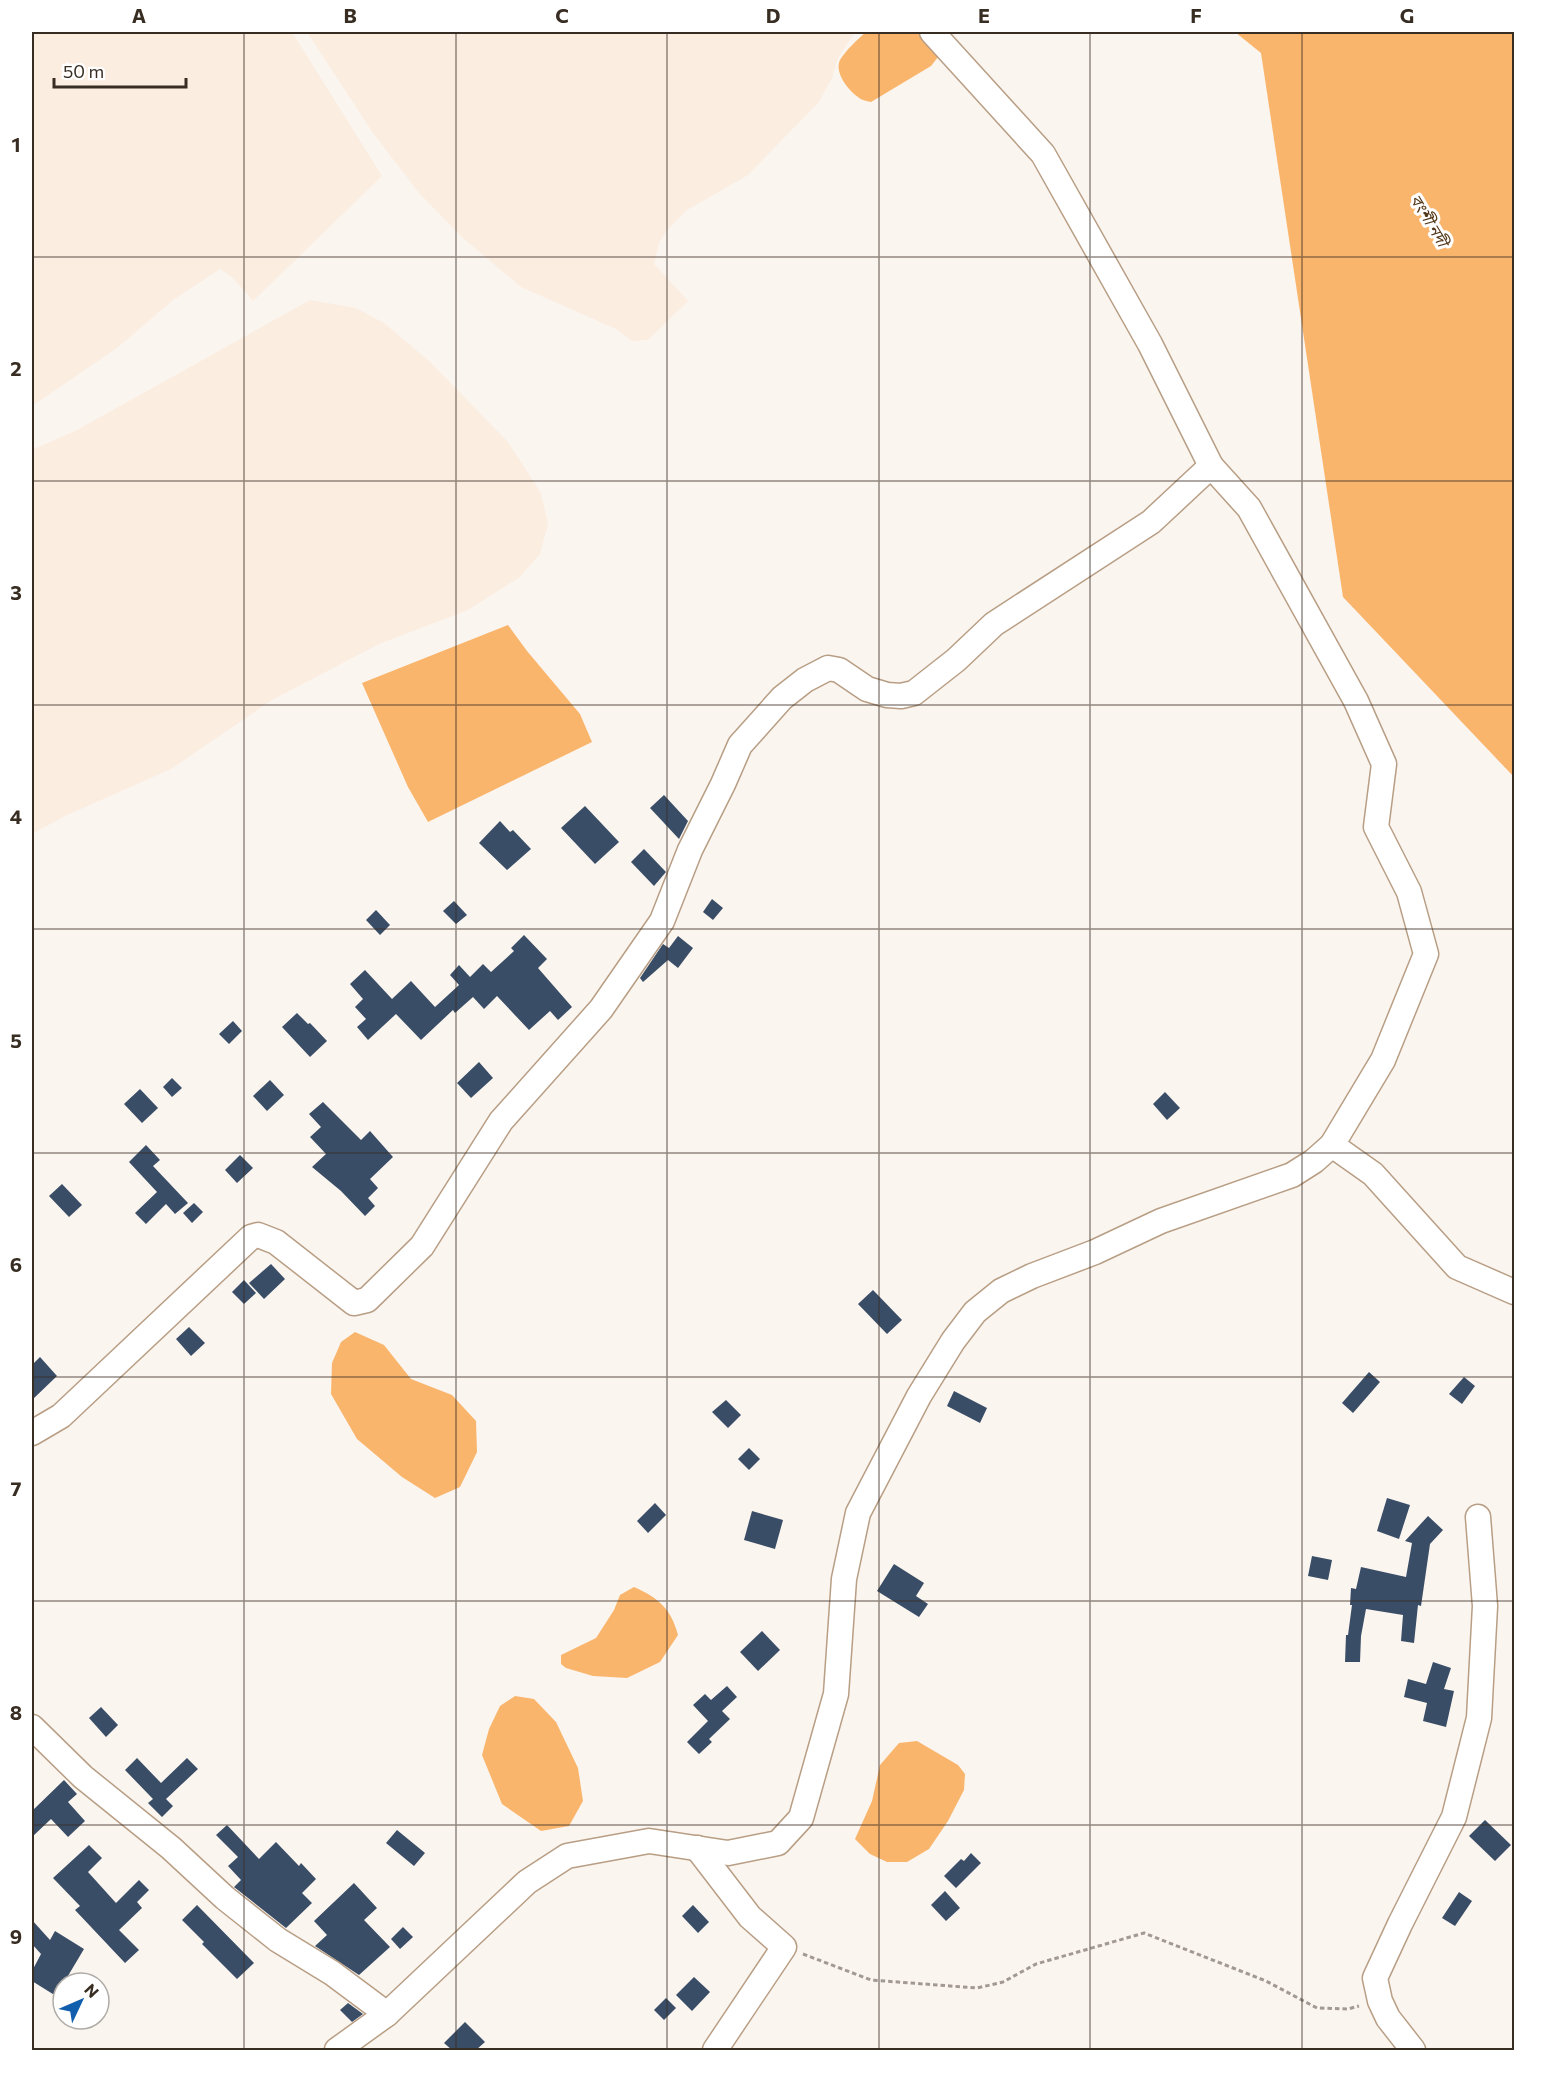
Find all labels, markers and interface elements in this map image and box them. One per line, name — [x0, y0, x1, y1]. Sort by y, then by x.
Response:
text: A — [132, 3, 146, 27]
text: B — [343, 3, 357, 27]
text: C — [555, 3, 569, 27]
text: D — [766, 3, 780, 27]
text: E — [978, 3, 990, 27]
text: F — [1190, 3, 1202, 27]
text: G — [1400, 3, 1414, 27]
scale bar — [54, 51, 186, 89]
text: 50 m — [63, 60, 104, 82]
text: 1 — [11, 132, 21, 156]
water label: বংশী নদী — [1407, 190, 1454, 252]
text: 2 — [10, 356, 22, 380]
text: 3 — [10, 580, 22, 604]
text: 4 — [10, 804, 22, 828]
text: 5 — [10, 1028, 22, 1052]
text: 6 — [10, 1252, 22, 1276]
text: 7 — [11, 1476, 22, 1500]
text: 8 — [10, 1700, 22, 1724]
text: 9 — [10, 1924, 22, 1948]
north arrow — [51, 1971, 111, 2031]
text: N — [81, 1979, 103, 2001]

